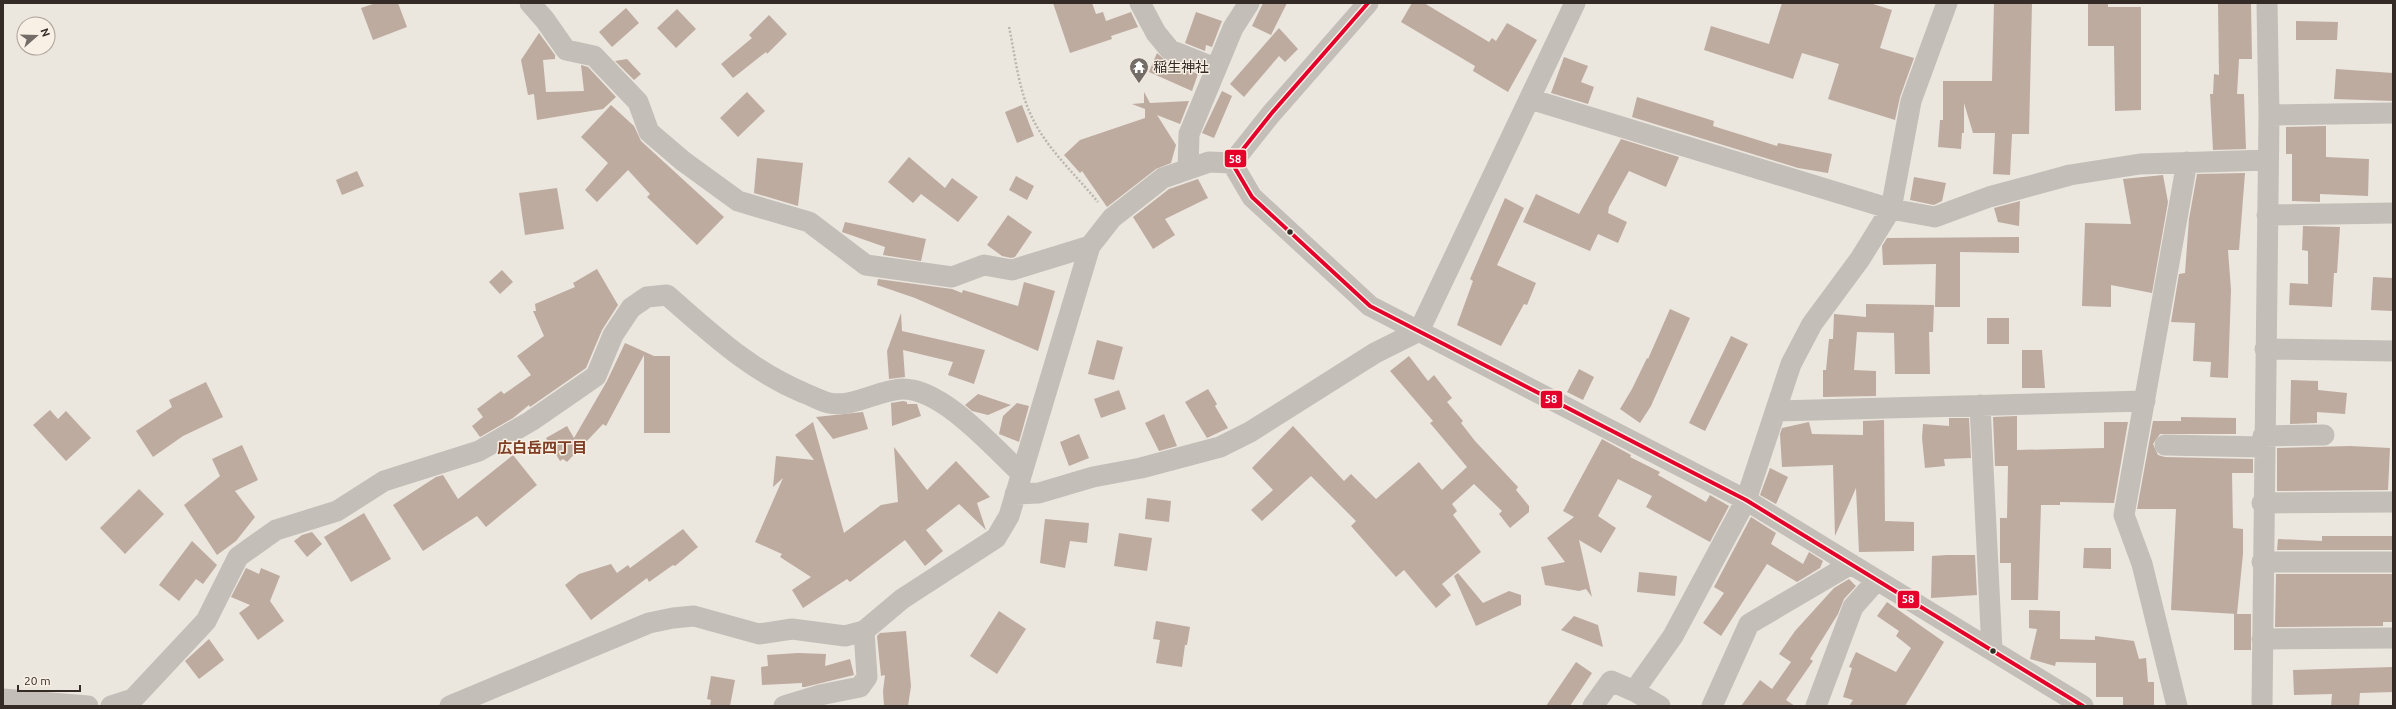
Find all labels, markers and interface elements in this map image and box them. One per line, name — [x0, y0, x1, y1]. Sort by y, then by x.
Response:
north arrow — [16, 16, 56, 56]
text: N — [38, 27, 52, 38]
temple icon: 稲生神社 — [1128, 56, 1150, 84]
place label: 稲生神社 — [1153, 59, 1209, 75]
line badge: 58 — [1224, 149, 1247, 168]
text: 58 — [1229, 153, 1241, 165]
unlabelled marker — [1285, 227, 1295, 237]
line badge: 58 — [1540, 390, 1563, 409]
text: 58 — [1545, 393, 1557, 405]
district label: 広白岳四丁目 — [497, 439, 587, 456]
line badge: 58 — [1897, 590, 1920, 609]
text: 58 — [1902, 593, 1914, 605]
unlabelled marker — [1988, 646, 1998, 656]
scale bar — [18, 667, 80, 693]
text: 20 m — [24, 674, 51, 687]

